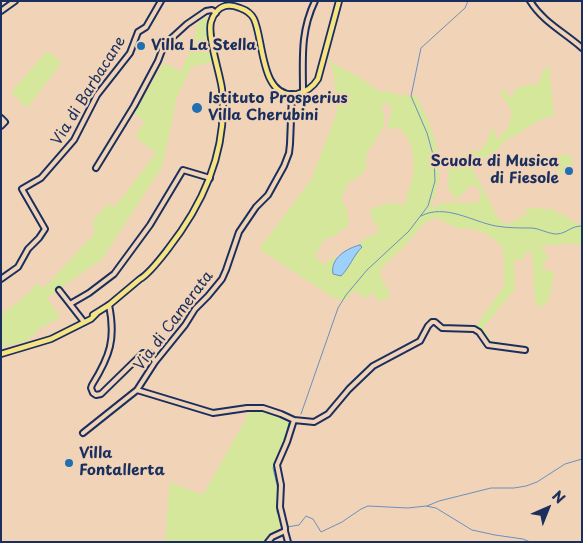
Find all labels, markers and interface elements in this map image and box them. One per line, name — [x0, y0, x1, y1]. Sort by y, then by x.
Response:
street label: Via di Barbacane — [48, 33, 130, 149]
place label: Villa La Stella — [151, 37, 256, 55]
marker: Villa La Stella — [135, 40, 147, 52]
place label: Istituto Prosperius Villa Cherubini — [208, 90, 348, 125]
marker: Istituto Prosperius Villa Cherubini — [190, 101, 204, 115]
place label: Scuola di Musica di Fiesole — [430, 153, 559, 188]
marker: Scuola di Musica di Fiesole — [563, 165, 575, 177]
street label: Via di Camerata — [131, 268, 217, 374]
place label: Villa Fontallerta — [79, 445, 165, 480]
marker: Villa Fontallerta — [63, 457, 75, 469]
north arrow — [523, 483, 573, 533]
text: N — [547, 485, 570, 508]

